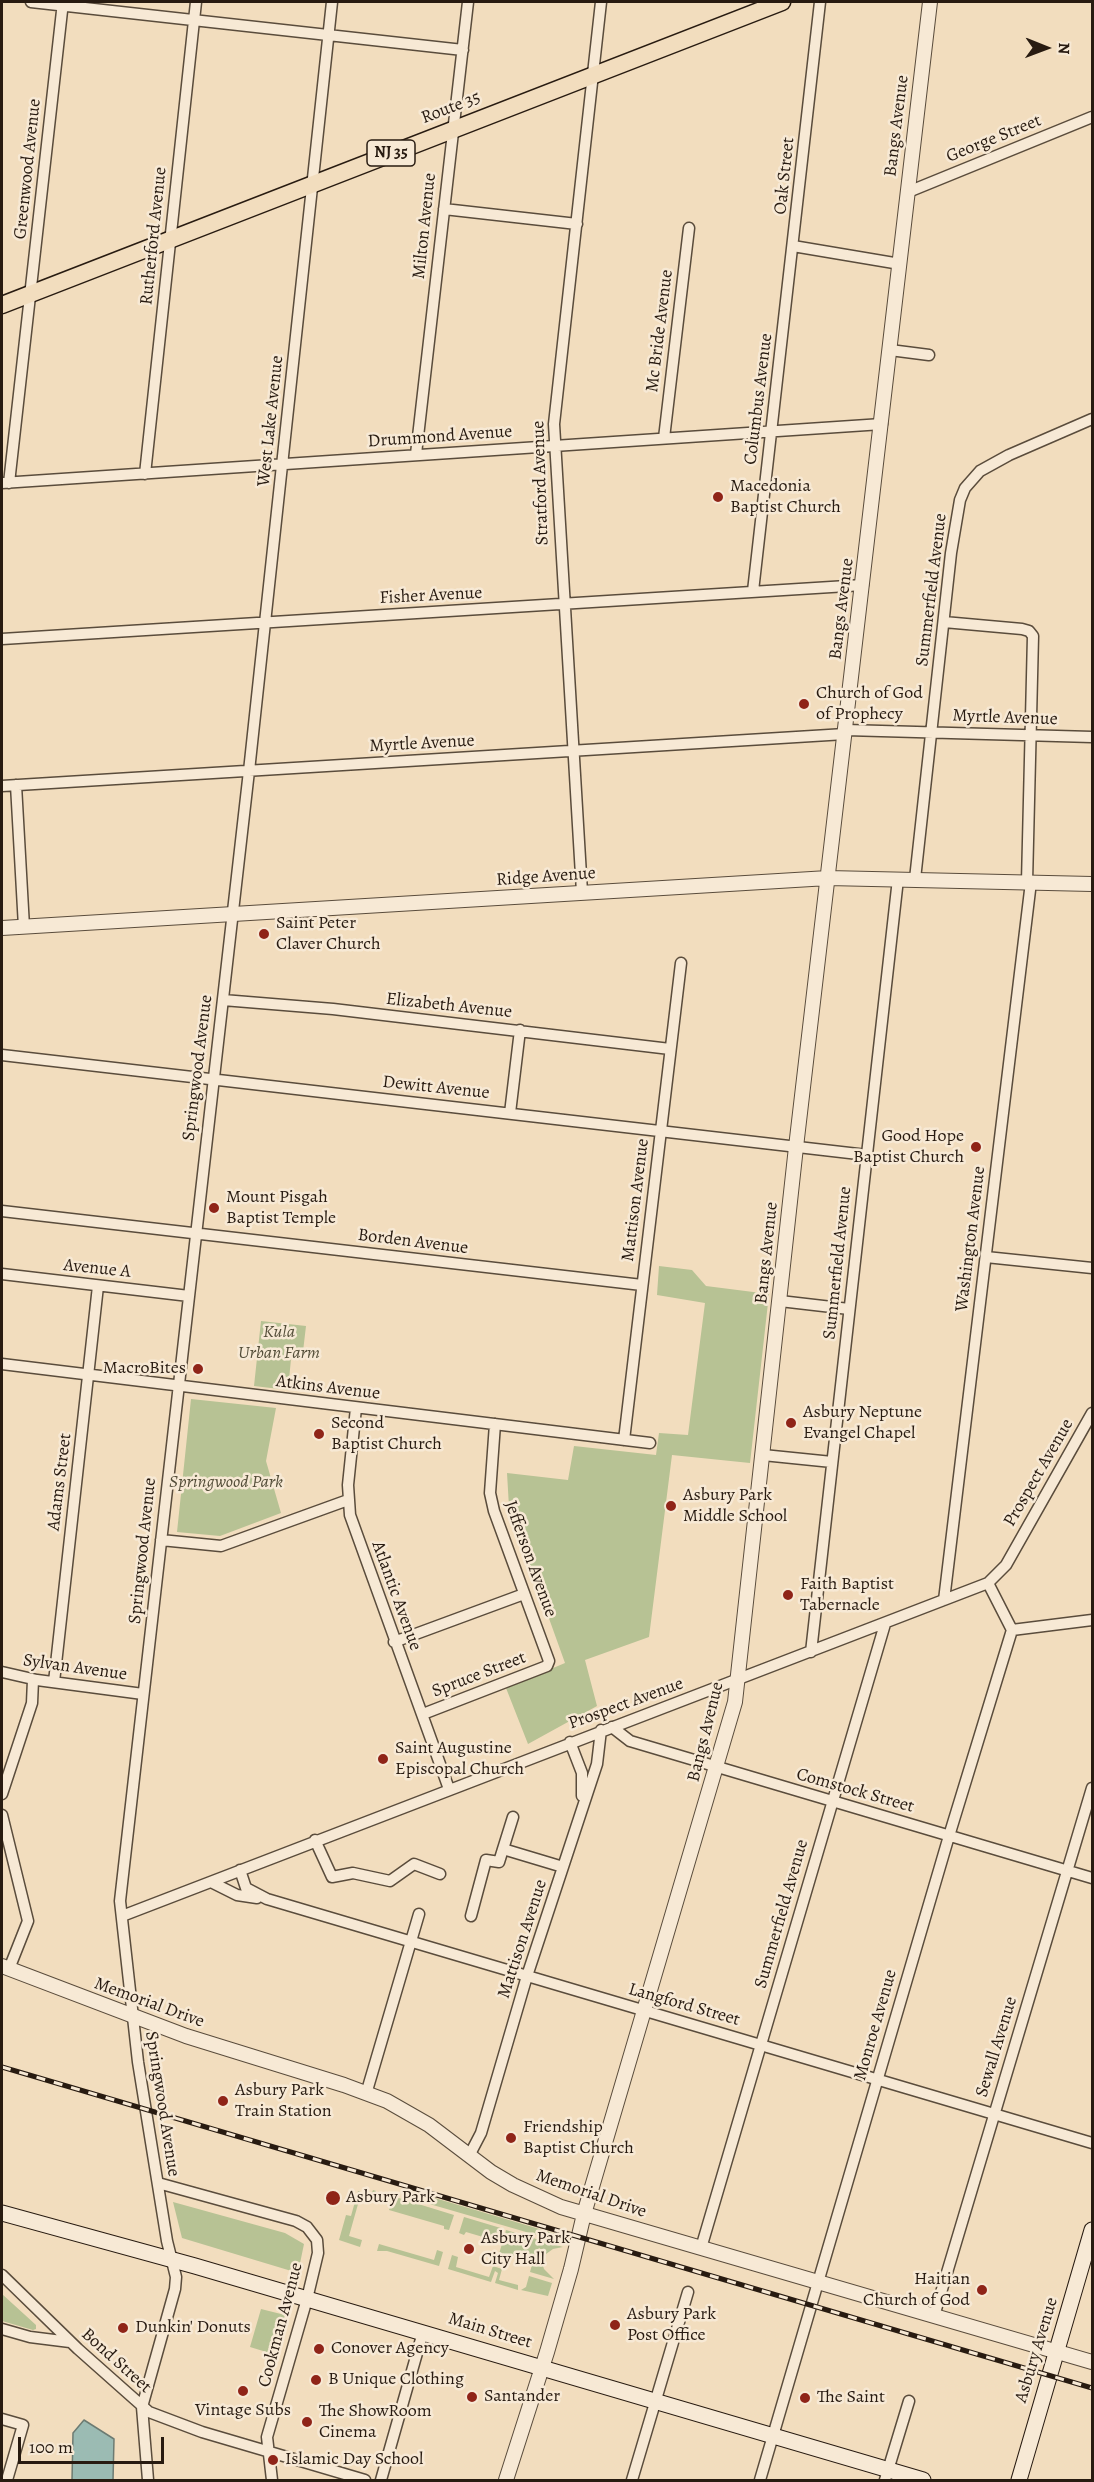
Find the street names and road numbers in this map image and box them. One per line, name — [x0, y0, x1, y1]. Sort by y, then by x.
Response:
street label: Bangs Avenue — [880, 74, 914, 178]
street label: Route 35 — [418, 87, 484, 129]
street label: Greenwood Avenue — [10, 98, 46, 240]
street label: George Street — [943, 110, 1045, 168]
street label: Oak Street — [770, 136, 800, 216]
road number: NJ 35 — [367, 140, 415, 166]
street label: Rutherford Avenue — [136, 166, 172, 306]
street label: Milton Avenue — [409, 172, 441, 280]
street label: Mc Bride Avenue — [642, 268, 678, 394]
street label: Columbus Avenue — [740, 332, 778, 466]
street label: West Lake Avenue — [253, 354, 289, 488]
street label: Stratford Avenue — [528, 420, 554, 546]
street label: Drummond Avenue — [367, 421, 513, 453]
street label: Summerfield Avenue — [912, 512, 952, 668]
street label: Bangs Avenue — [825, 557, 859, 661]
street label: Fisher Avenue — [379, 583, 483, 609]
street label: Myrtle Avenue — [952, 705, 1058, 731]
street label: Myrtle Avenue — [369, 730, 475, 758]
street label: Ridge Avenue — [495, 863, 597, 891]
street label: Elizabeth Avenue — [385, 989, 513, 1023]
street label: Springwood Avenue — [178, 994, 218, 1142]
street label: Dewitt Avenue — [381, 1072, 491, 1104]
street label: Mattison Avenue — [618, 1137, 654, 1263]
street label: Washington Avenue — [951, 1165, 991, 1313]
street label: Summerfield Avenue — [819, 1185, 857, 1341]
street label: Bangs Avenue — [751, 1201, 783, 1305]
street label: Borden Avenue — [357, 1225, 469, 1259]
street label: Avenue A — [62, 1255, 132, 1283]
street label: Atkins Avenue — [275, 1371, 381, 1405]
street label: Prospect Avenue — [999, 1415, 1079, 1531]
street label: Adams Street — [43, 1432, 77, 1532]
street label: Springwood Avenue — [125, 1477, 161, 1625]
street label: Jefferson Avenue — [499, 1498, 561, 1620]
street label: Atlantic Avenue — [366, 1538, 426, 1654]
street label: Spruce Street — [429, 1647, 529, 1703]
street label: Sylvan Avenue — [22, 1650, 128, 1686]
street label: Prospect Avenue — [565, 1673, 687, 1735]
street label: Bangs Avenue — [683, 1680, 729, 1784]
street label: Comstock Street — [794, 1764, 916, 1818]
street label: Summerfield Avenue — [750, 1837, 814, 1991]
street label: Mattison Avenue — [494, 1877, 552, 2001]
street label: Monroe Avenue — [850, 1967, 902, 2083]
street label: Memorial Drive — [91, 1973, 207, 2033]
street label: Langford Street — [626, 1979, 742, 2031]
street label: Sewall Avenue — [971, 1994, 1023, 2100]
street label: Springwood Avenue — [140, 2030, 184, 2178]
street label: Memorial Drive — [533, 2165, 649, 2223]
street label: Cookman Avenue — [254, 2260, 308, 2390]
street label: Asbury Avenue — [1011, 2295, 1063, 2405]
street label: Main Street — [446, 2308, 534, 2354]
street label: Bond Street — [76, 2324, 156, 2398]

